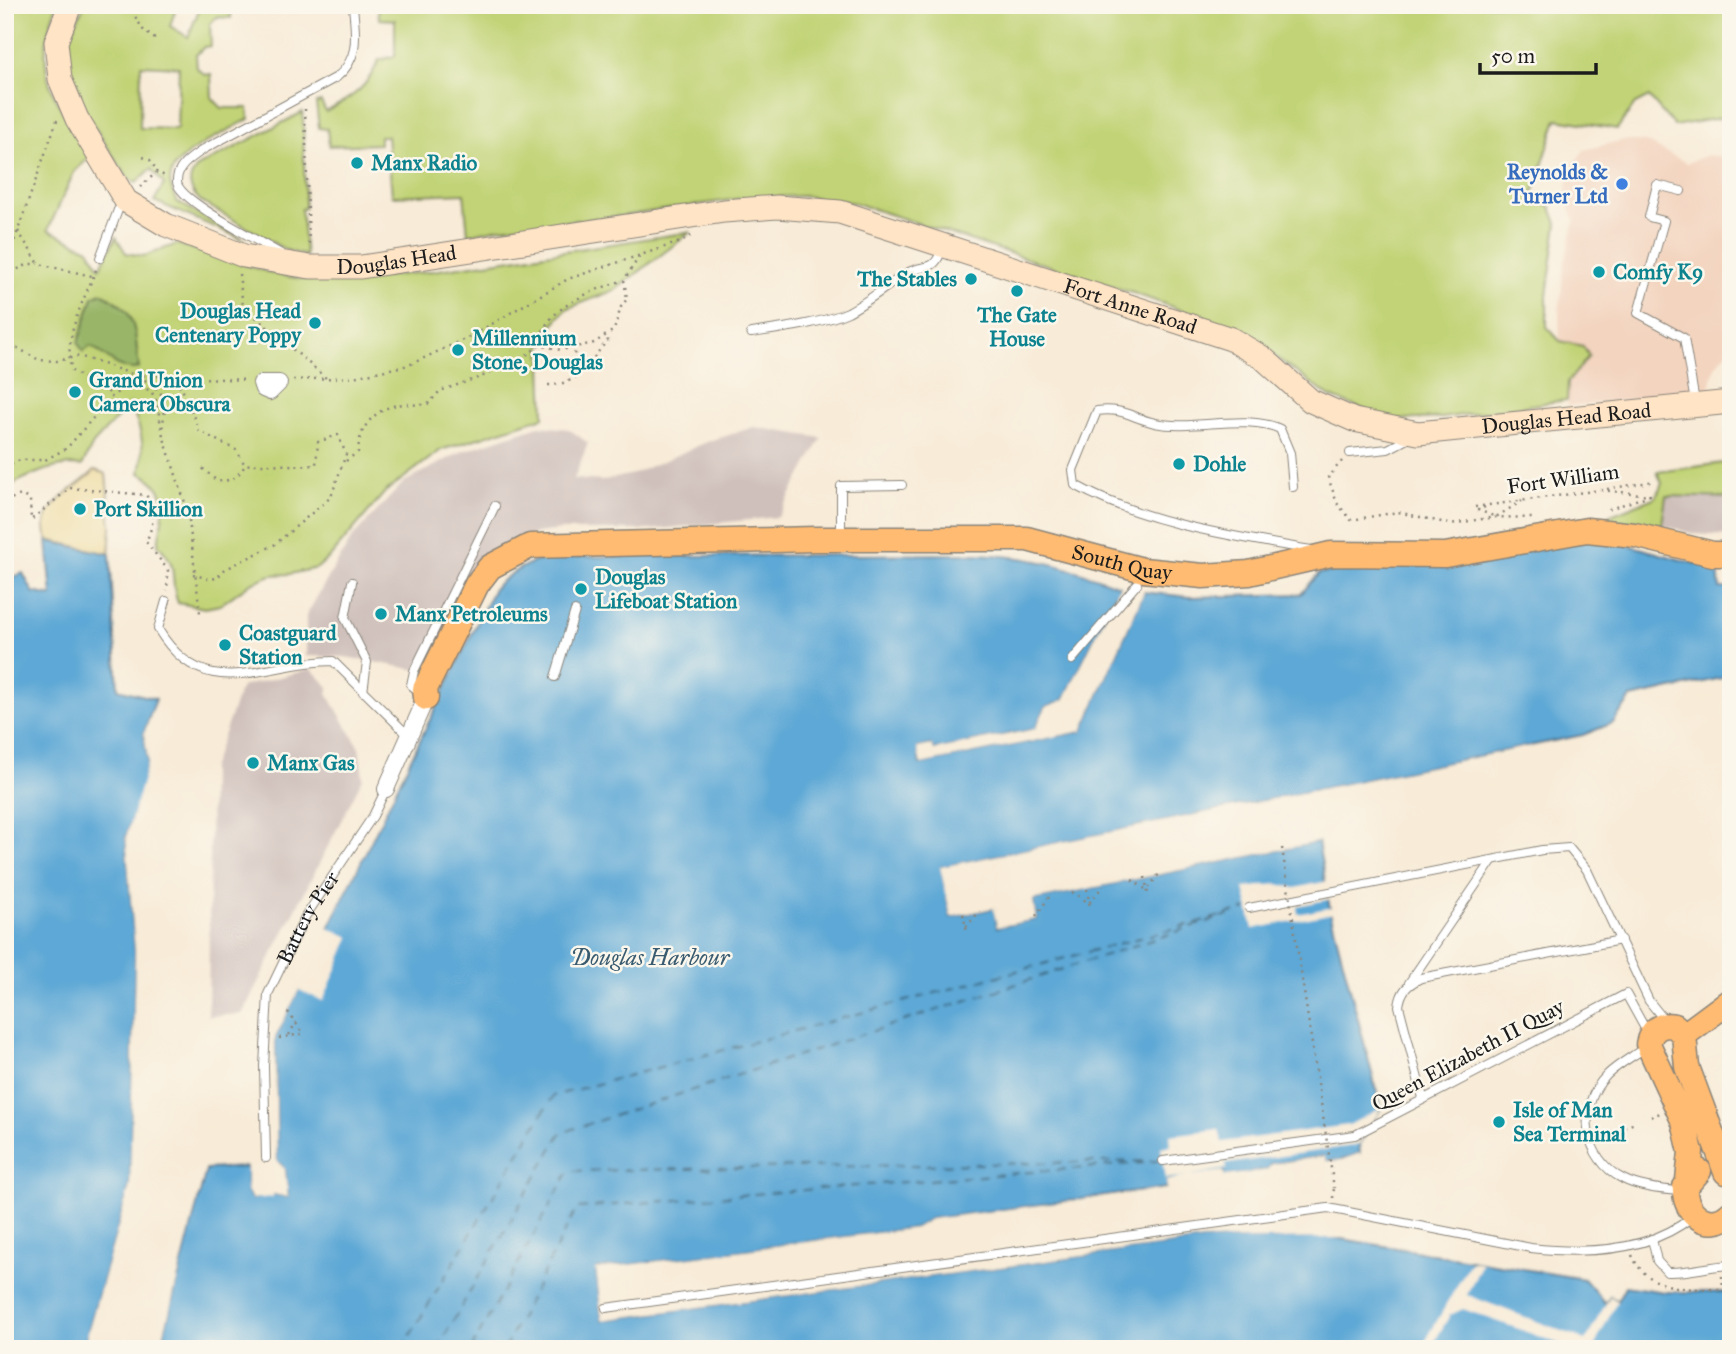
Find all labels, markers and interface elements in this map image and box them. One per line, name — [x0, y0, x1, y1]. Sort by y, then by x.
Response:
scale bar — [1480, 32, 1596, 76]
text: 50 m — [1491, 43, 1536, 69]
place label: Manx Radio — [371, 150, 478, 176]
marker: Manx Radio — [349, 155, 365, 171]
place label: Reynolds & Turner Ltd — [1507, 159, 1608, 209]
marker: Reynolds & Turner Ltd — [1614, 176, 1630, 192]
street label: Douglas Head — [336, 239, 459, 280]
place label: Comfy K9 — [1613, 259, 1703, 285]
marker: Comfy K9 — [1591, 264, 1607, 280]
place label: The Stables — [856, 266, 957, 292]
marker: The Stables — [963, 271, 979, 287]
street label: Fort Anne Road — [1060, 272, 1201, 340]
marker: The Gate House — [1009, 283, 1025, 299]
place label: Douglas Head Centenary Poppy — [155, 298, 302, 348]
place label: The Gate House — [976, 302, 1057, 352]
marker: Douglas Head Centenary Poppy — [307, 315, 323, 331]
place label: Millennium Stone, Douglas — [472, 325, 603, 375]
marker: Millennium Stone, Douglas — [450, 342, 466, 358]
place label: Grand Union Camera Obscura — [89, 367, 232, 417]
marker: Grand Union Camera Obscura — [67, 384, 83, 400]
street label: Douglas Head Road — [1480, 397, 1653, 440]
place label: Dohle — [1193, 451, 1246, 477]
marker: Dohle — [1171, 456, 1187, 472]
street label: Fort William — [1505, 458, 1621, 500]
place label: Port Skillion — [94, 496, 203, 522]
marker: Port Skillion — [72, 501, 88, 517]
street label: South Quay — [1069, 539, 1174, 586]
place label: Douglas Lifeboat Station — [595, 564, 738, 614]
marker: Douglas Lifeboat Station — [573, 581, 589, 597]
place label: Manx Petroleums — [395, 601, 548, 627]
marker: Manx Petroleums — [373, 606, 389, 622]
place label: Coastguard Station — [239, 620, 337, 670]
marker: Coastguard Station — [217, 637, 233, 653]
place label: Manx Gas — [267, 750, 355, 776]
marker: Manx Gas — [245, 755, 261, 771]
street label: Battery Pier — [271, 867, 345, 969]
water label: Douglas Harbour — [571, 943, 731, 971]
street label: Queen Elizabeth II Quay — [1367, 993, 1570, 1117]
place label: Isle of Man Sea Terminal — [1513, 1097, 1627, 1147]
marker: Isle of Man Sea Terminal — [1491, 1114, 1507, 1130]

